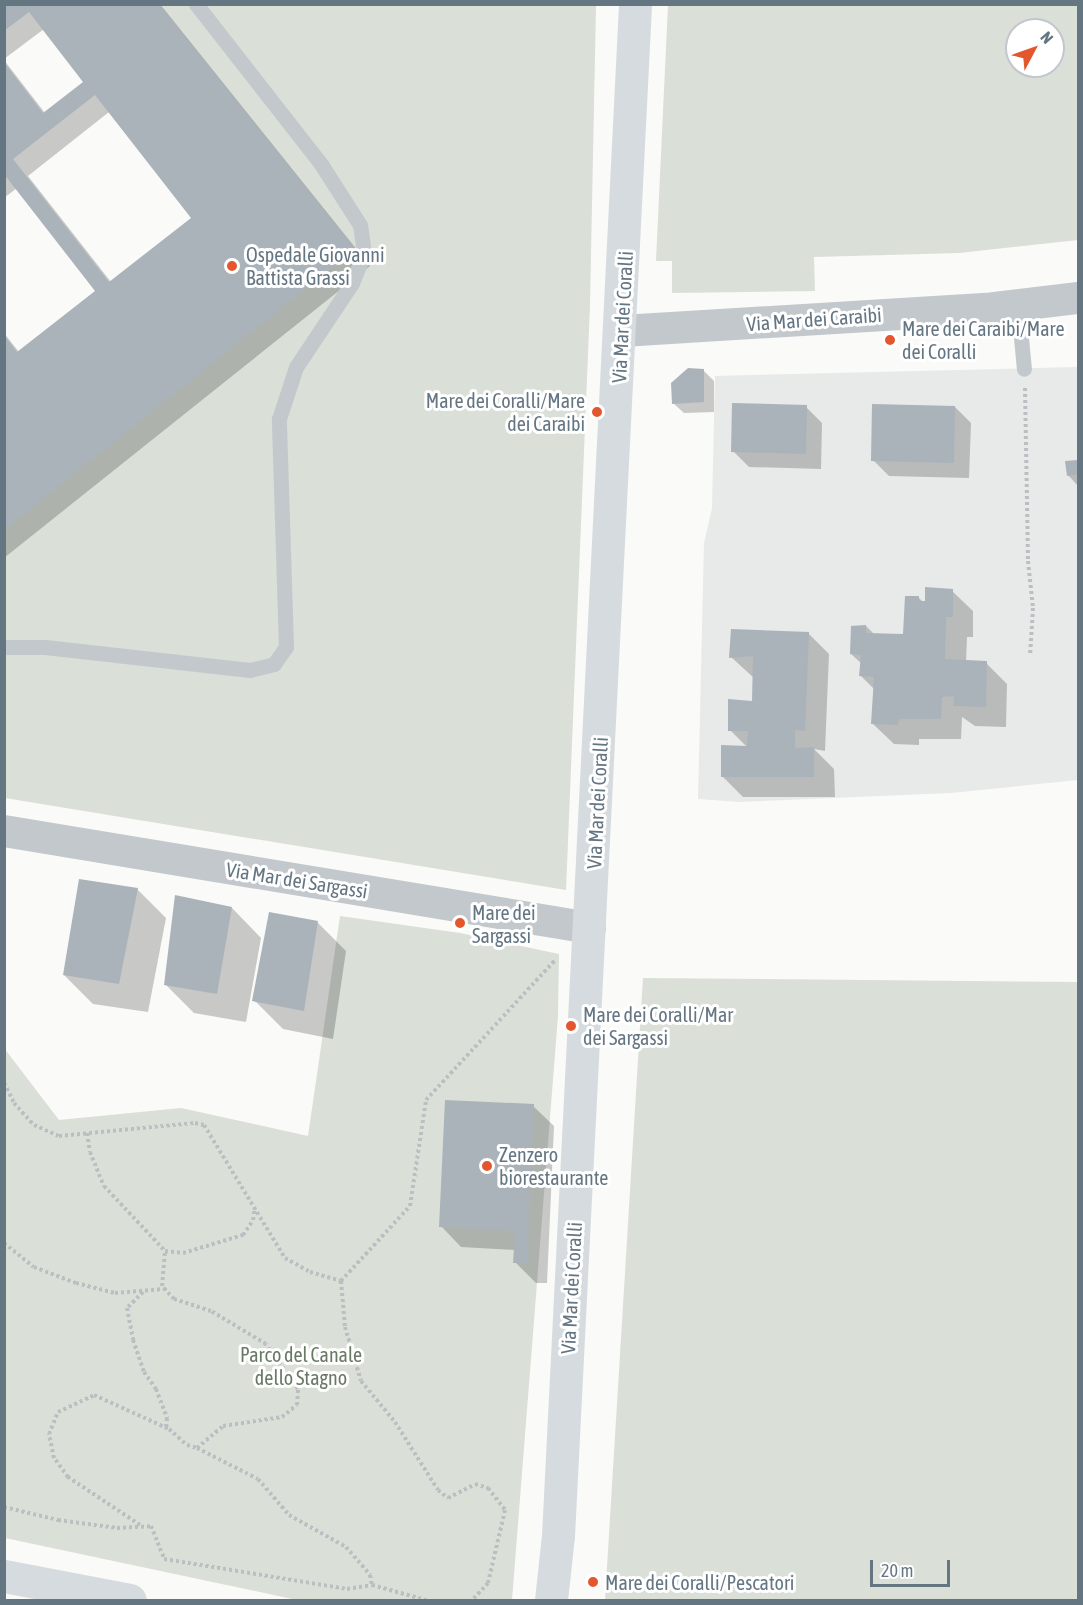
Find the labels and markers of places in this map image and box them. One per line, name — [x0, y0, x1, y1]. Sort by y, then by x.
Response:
place label: Ospedale Giovanni Battista Grassi — [246, 243, 385, 290]
marker: Ospedale Giovanni Battista Grassi — [223, 257, 241, 275]
place label: Mare dei Caraibi/Mare dei Coralli — [902, 316, 1065, 363]
marker: Mare dei Caraibi/Mare dei Coralli — [883, 333, 897, 347]
place label: Mare dei Coralli/Mare dei Caraibi — [426, 388, 585, 435]
marker: Mare dei Coralli/Mare dei Caraibi — [590, 405, 604, 419]
place label: Mare dei Sargassi — [472, 900, 536, 947]
marker: Mare dei Sargassi — [453, 916, 467, 930]
place label: Mare dei Coralli/Mar dei Sargassi — [583, 1002, 733, 1049]
marker: Mare dei Coralli/Mar dei Sargassi — [564, 1019, 578, 1033]
place label: Zenzero biorestaurante — [499, 1142, 608, 1189]
marker: Zenzero biorestaurante — [480, 1159, 494, 1173]
place label: Mare dei Coralli/Pescatori — [605, 1570, 794, 1594]
marker: Mare dei Coralli/Pescatori — [586, 1575, 600, 1589]

